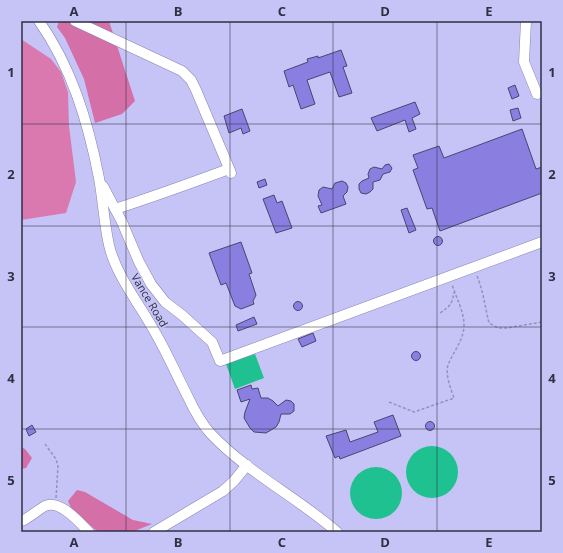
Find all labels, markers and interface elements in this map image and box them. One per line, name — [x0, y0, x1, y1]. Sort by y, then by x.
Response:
text: A — [70, 2, 79, 20]
text: B — [174, 2, 183, 20]
text: C — [278, 2, 286, 20]
text: D — [380, 2, 390, 20]
text: E — [485, 2, 493, 20]
text: 1 — [7, 63, 15, 81]
text: 1 — [548, 63, 556, 81]
text: 2 — [7, 165, 15, 183]
text: 2 — [548, 165, 556, 183]
text: 3 — [7, 267, 15, 285]
text: 3 — [548, 267, 556, 285]
street label: Vance Road — [128, 270, 172, 330]
text: 4 — [7, 369, 15, 387]
text: 4 — [548, 369, 556, 387]
text: 5 — [7, 471, 15, 489]
text: 5 — [548, 471, 556, 489]
text: A — [70, 533, 79, 551]
text: B — [174, 533, 183, 551]
text: C — [278, 533, 286, 551]
text: D — [380, 533, 390, 551]
text: E — [485, 533, 493, 551]

